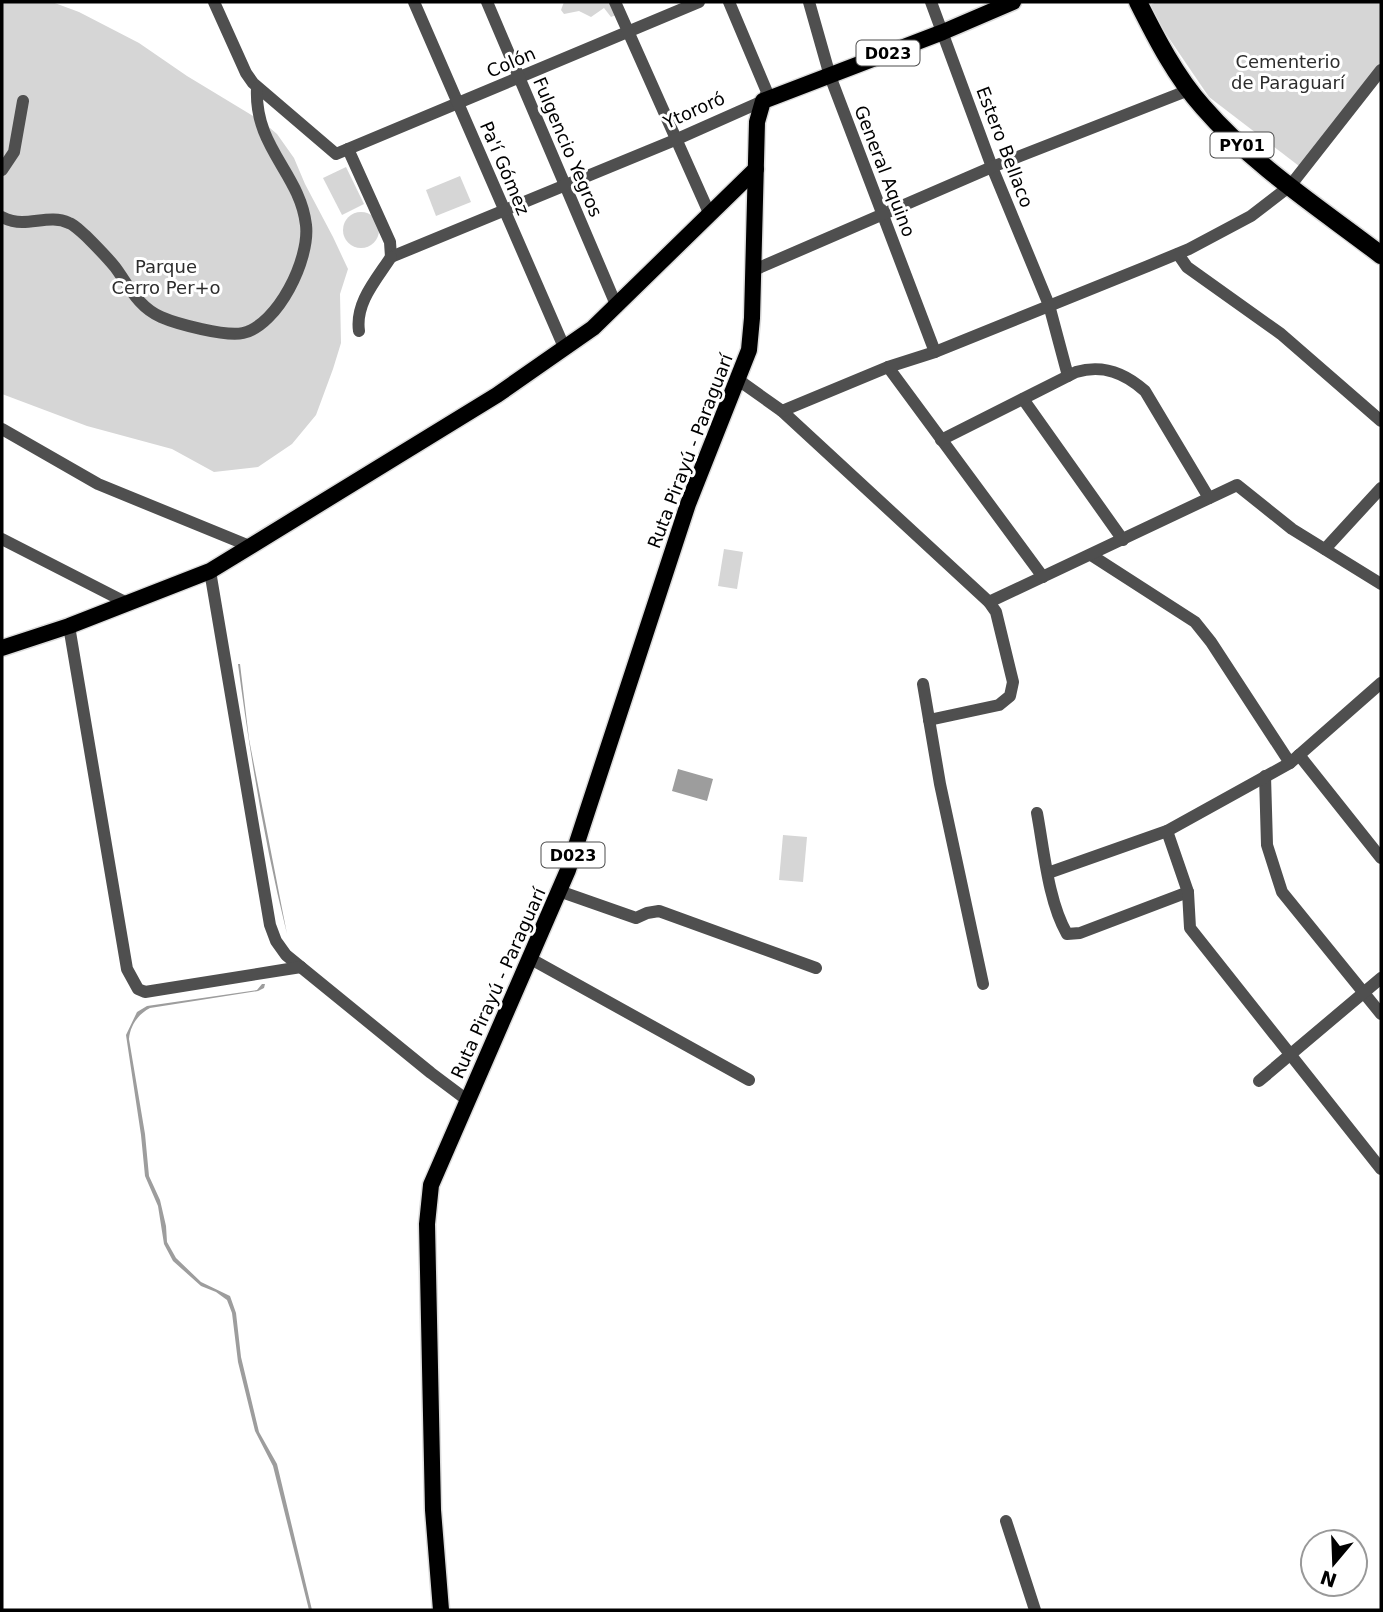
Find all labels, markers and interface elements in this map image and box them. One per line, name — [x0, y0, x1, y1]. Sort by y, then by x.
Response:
road number: D023 — [856, 40, 920, 66]
street label: Colón — [483, 42, 539, 82]
park label: Cementerio de Paraguarí — [1231, 51, 1346, 93]
street label: Fulgencio Yegros — [529, 74, 607, 220]
street label: Estero Bellaco — [972, 83, 1038, 211]
street label: Ytororó — [659, 87, 728, 133]
street label: General Aquino — [850, 102, 920, 240]
street label: Pa'í Gómez — [476, 118, 534, 218]
road number: PY01 — [1210, 132, 1274, 158]
park label: Parque Cerro Per+o — [111, 256, 221, 298]
street label: Ruta Pirayú - Paraguarí — [643, 350, 737, 551]
road number: D023 — [542, 842, 604, 868]
street label: Ruta Pirayú - Paraguarí — [446, 883, 550, 1082]
north arrow — [1299, 1528, 1369, 1598]
text: N — [1317, 1566, 1340, 1592]

